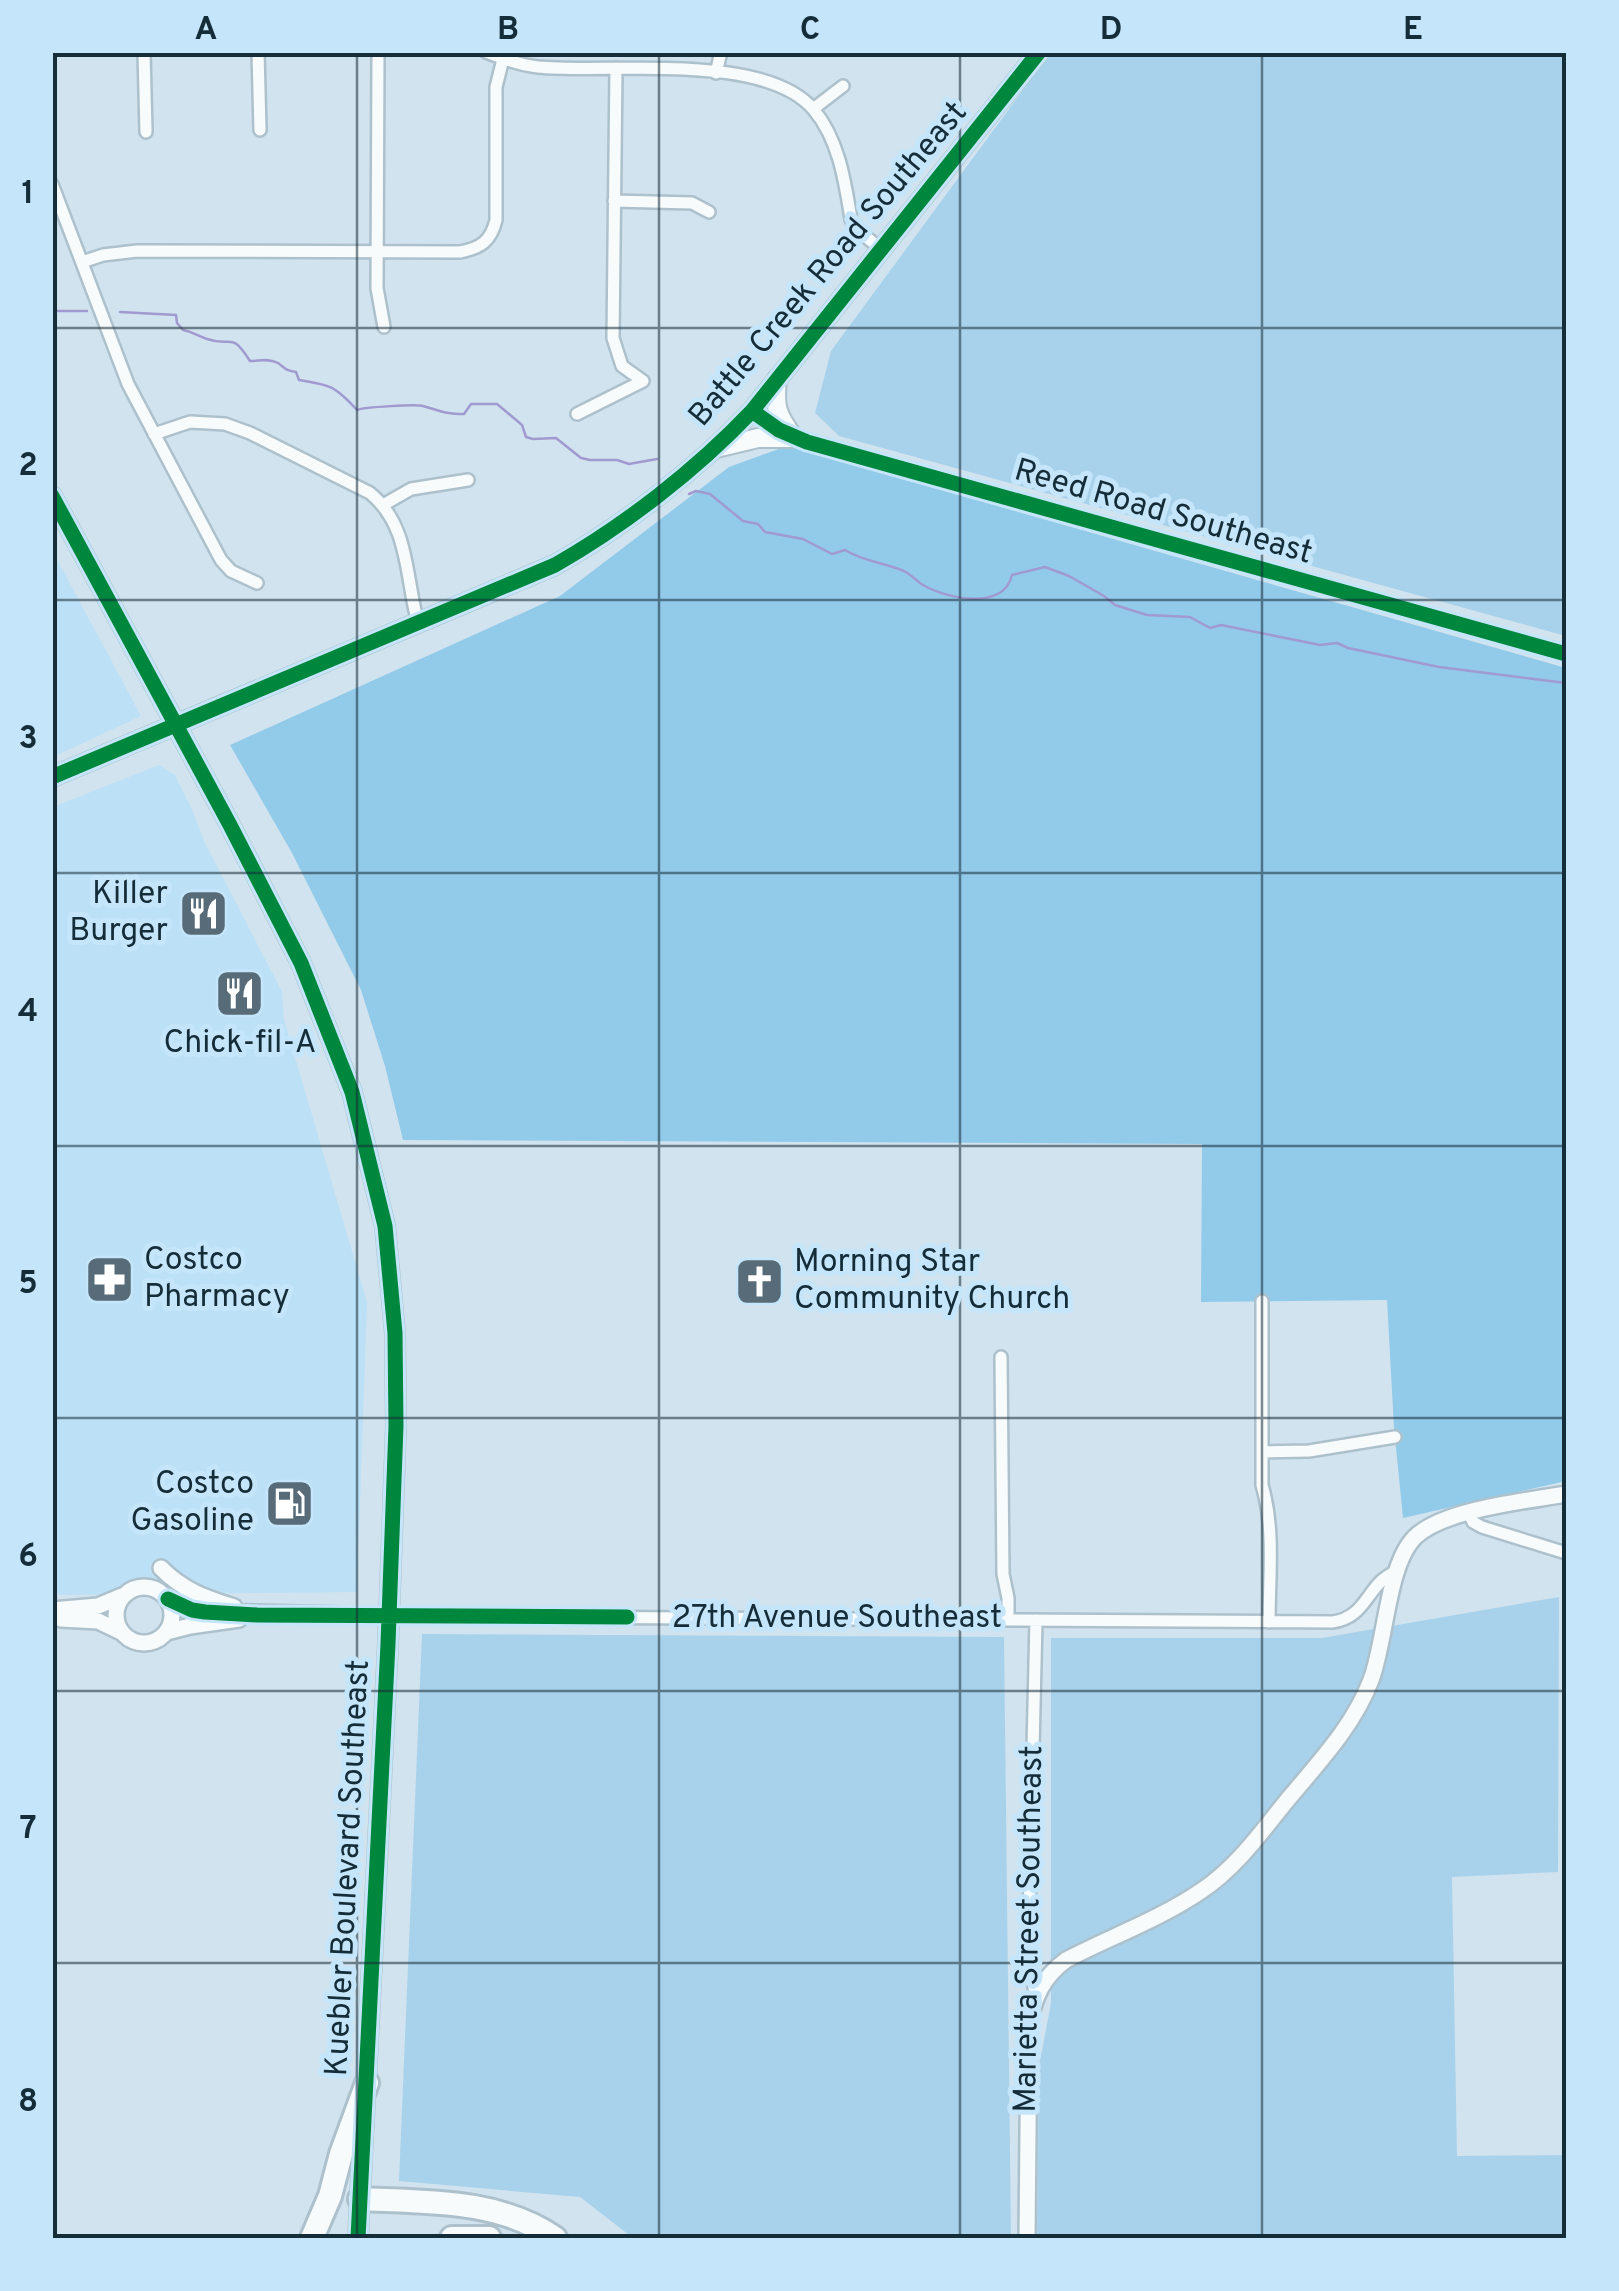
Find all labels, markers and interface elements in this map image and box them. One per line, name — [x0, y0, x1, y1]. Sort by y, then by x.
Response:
text: A — [195, 11, 217, 51]
text: B — [497, 11, 519, 51]
text: C — [800, 11, 820, 51]
text: D — [1100, 11, 1122, 51]
text: E — [1403, 11, 1423, 51]
street label: Battle Creek Road Southeast — [681, 94, 977, 436]
text: 1 — [22, 175, 34, 215]
text: 2 — [18, 447, 38, 487]
street label: Reed Road Southeast — [1009, 451, 1317, 575]
text: 3 — [18, 720, 38, 760]
place label: Killer Burger — [69, 875, 168, 952]
restaurant icon: Killer Burger — [177, 887, 229, 939]
restaurant icon: Chick-fil-A — [214, 968, 266, 1020]
text: 4 — [18, 993, 38, 1033]
place label: Chick-fil-A — [164, 1024, 317, 1064]
place label: Costco Pharmacy — [144, 1241, 290, 1318]
place label: Morning Star Community Church — [794, 1243, 1070, 1320]
pharmacy icon: Costco Pharmacy — [83, 1253, 135, 1305]
church icon: Morning Star Community Church — [733, 1255, 785, 1307]
text: 5 — [18, 1265, 38, 1305]
place label: Costco Gasoline — [130, 1465, 254, 1542]
fuel station icon: Costco Gasoline — [263, 1477, 315, 1529]
text: 6 — [18, 1538, 38, 1578]
street label: 27th Avenue Southeast — [672, 1599, 1002, 1639]
street label: Kuebler Boulevard Southeast — [318, 1659, 380, 2077]
street label: Marietta Street Southeast — [1007, 1745, 1053, 2113]
text: 7 — [19, 1810, 37, 1850]
text: 8 — [18, 2083, 38, 2123]

